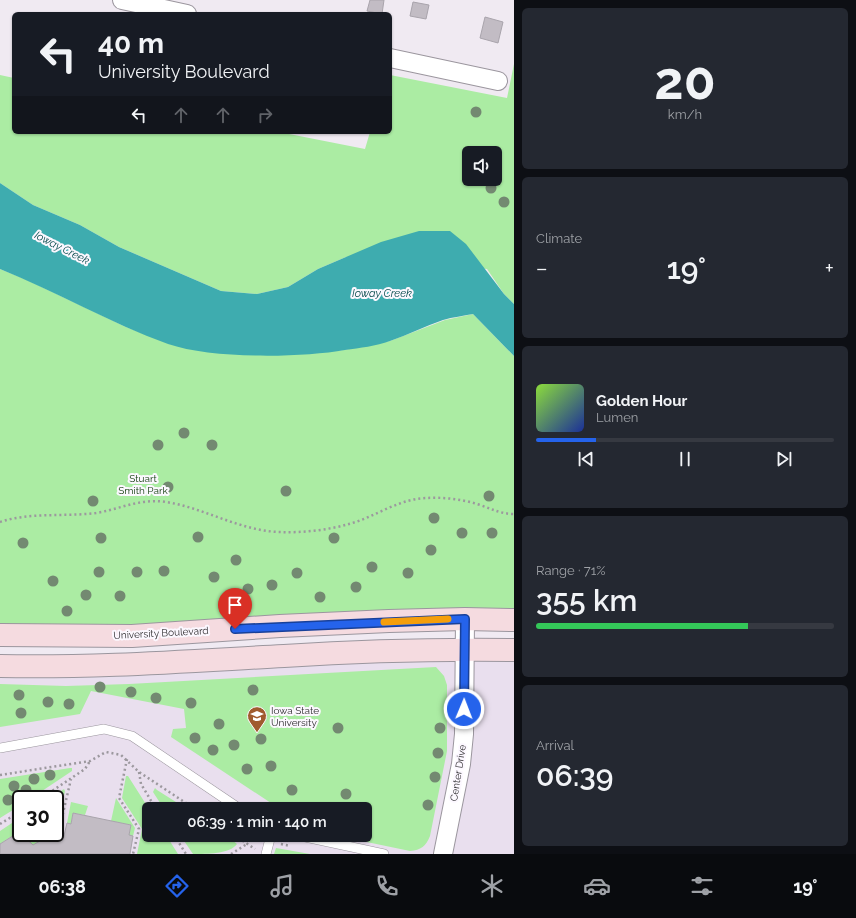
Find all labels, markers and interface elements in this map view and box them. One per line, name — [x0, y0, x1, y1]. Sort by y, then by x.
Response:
text: 40 m — [98, 27, 164, 60]
icon: left — [32, 28, 84, 80]
text: 20 — [654, 50, 716, 111]
text: University Boulevard — [98, 61, 270, 82]
icon: left — [128, 104, 150, 126]
icon: ahead — [170, 104, 192, 126]
icon: ahead — [212, 104, 234, 126]
icon: right — [254, 104, 276, 126]
text: km/h — [668, 107, 702, 122]
map controls — [462, 146, 502, 186]
button: sound — [462, 146, 502, 186]
water label: Ioway Creek — [32, 229, 92, 267]
text: Climate — [536, 231, 582, 246]
text: 19° — [667, 251, 706, 286]
text: − — [536, 255, 548, 281]
text: + — [825, 255, 834, 281]
water label: Ioway Creek — [352, 287, 412, 300]
text: Golden Hour — [596, 392, 687, 410]
text: Lumen — [596, 410, 638, 425]
icon: previous — [575, 448, 597, 470]
icon: pause — [674, 448, 696, 470]
icon: next — [773, 448, 795, 470]
park label: Stuart Smith Park — [118, 473, 168, 496]
text: Range · 71% — [536, 563, 606, 578]
text: 355 km — [536, 583, 637, 618]
pin — [218, 588, 252, 629]
icon: arrive — [224, 594, 246, 616]
street label: University Boulevard — [113, 625, 209, 641]
position arrow — [443, 688, 485, 730]
school or university icon: Iowa State University — [246, 705, 268, 733]
place label: Iowa State University — [271, 705, 319, 728]
text: Arrival — [536, 738, 574, 753]
street label: Center Drive — [448, 744, 468, 802]
text: 06:39 — [536, 758, 613, 793]
speed limit sign: 30 — [12, 790, 64, 842]
text: 06:39 · 1 min · 140 m — [187, 813, 327, 831]
icon: directions — [163, 872, 191, 900]
icon: music — [268, 872, 296, 900]
icon: phone — [373, 872, 401, 900]
icon: climate — [478, 872, 506, 900]
icon: car — [583, 872, 611, 900]
icon: filters — [688, 872, 716, 900]
text: 06:38 — [39, 876, 86, 897]
text: 19° — [793, 876, 817, 897]

